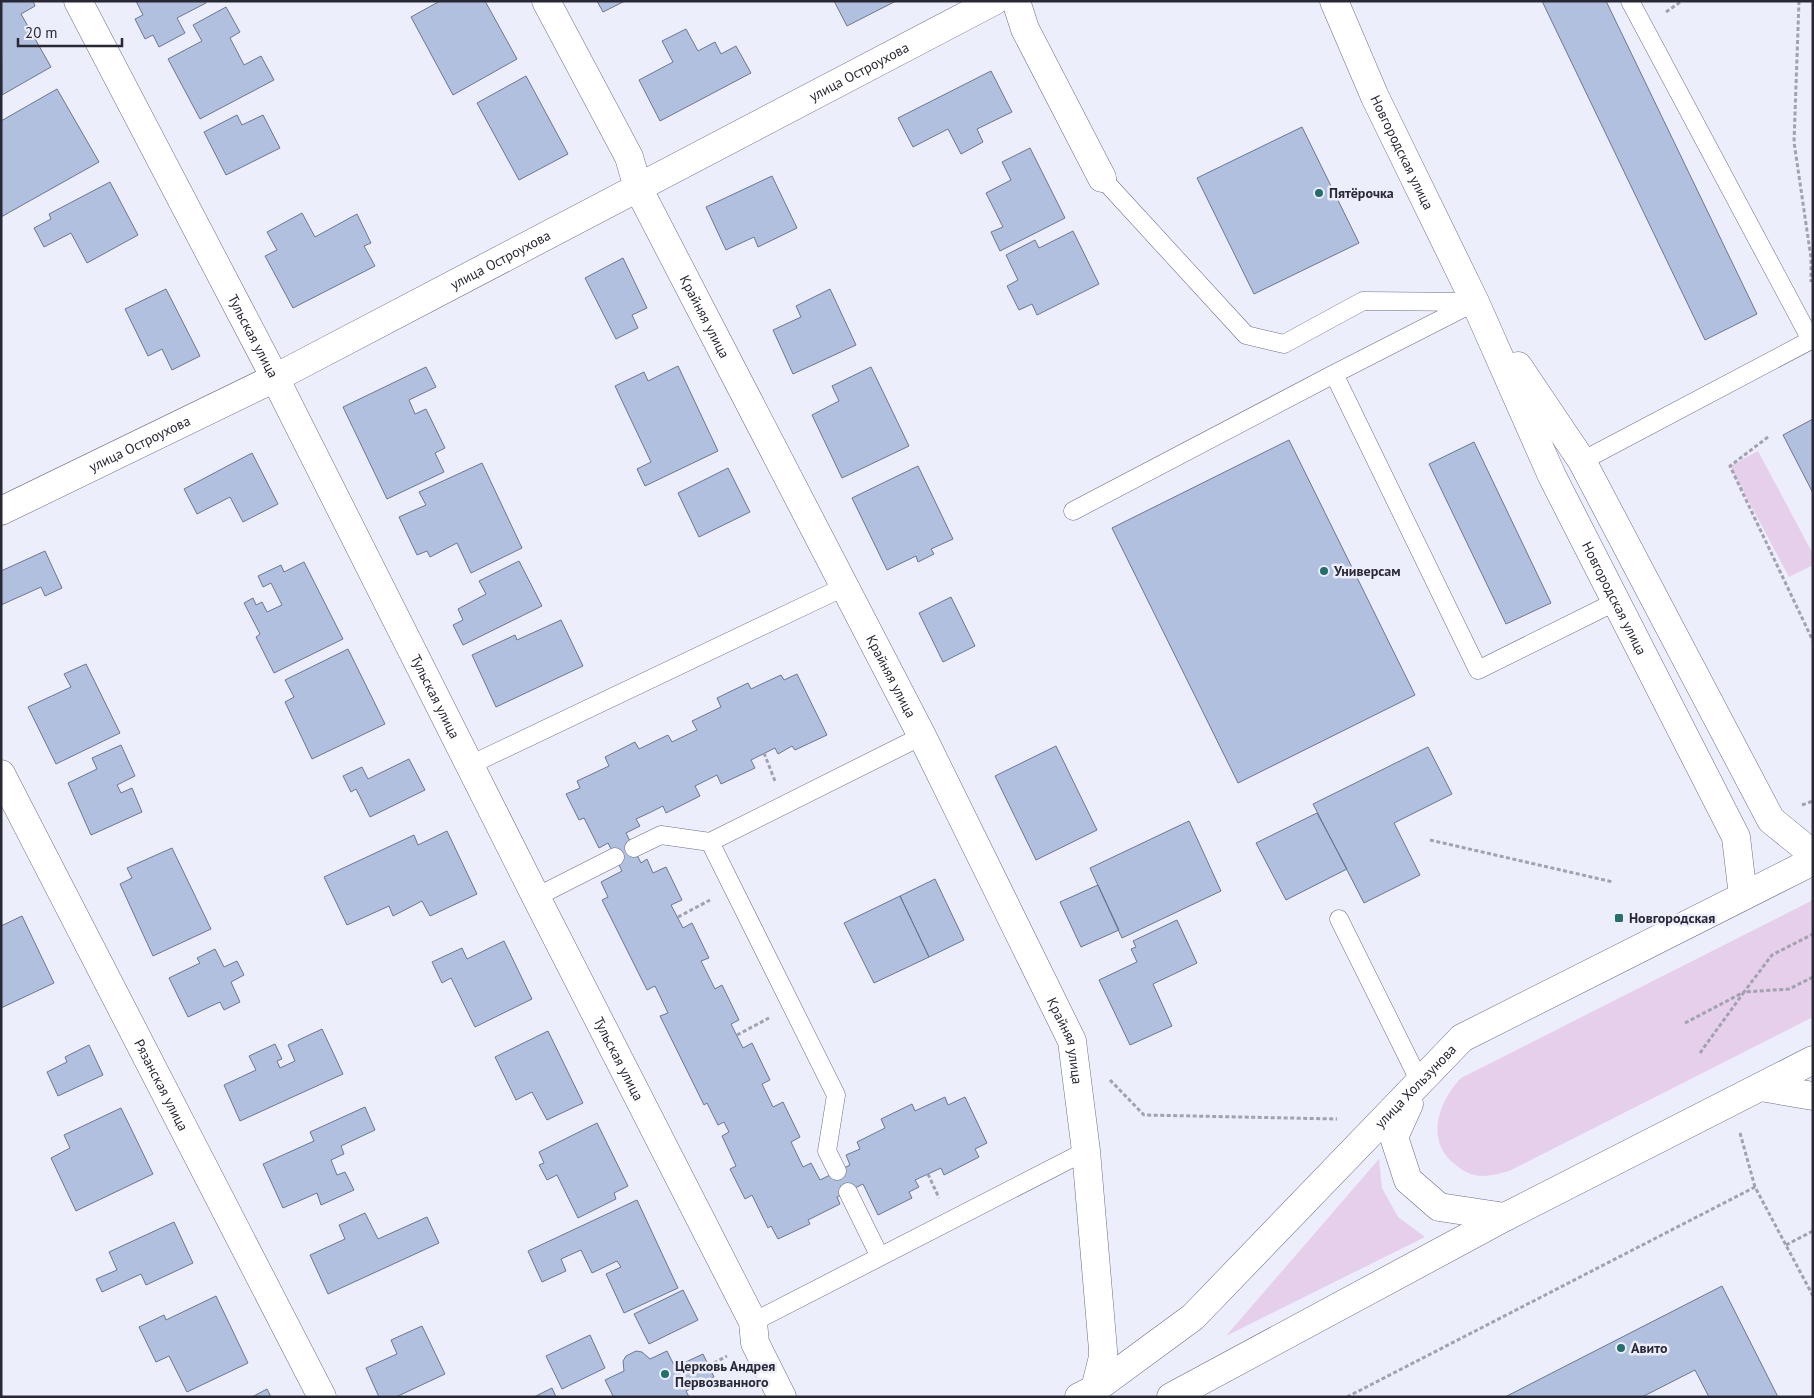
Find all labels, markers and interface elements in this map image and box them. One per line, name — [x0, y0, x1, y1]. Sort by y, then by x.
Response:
scale bar — [18, 15, 121, 47]
text: 20 m — [25, 23, 58, 42]
street label: улица Остроухова — [806, 38, 912, 105]
street label: Новгородская улица — [1367, 92, 1438, 213]
place label: Пятёрочка — [1329, 184, 1394, 202]
marker: Пятёрочка — [1313, 187, 1325, 199]
street label: улица Остроухова — [447, 226, 553, 293]
street label: Крайняя улица — [676, 272, 734, 361]
street label: Тульская улица — [224, 291, 282, 381]
street label: улица Остроухова — [86, 412, 193, 476]
street label: Новгородская улица — [1578, 538, 1651, 658]
place label: Универсам — [1333, 562, 1401, 580]
marker: Универсам — [1318, 565, 1330, 577]
street label: Крайняя улица — [862, 632, 920, 721]
street label: Тульская улица — [407, 652, 464, 742]
place label: Новгородская — [1629, 909, 1715, 927]
marker: Новгородская — [1613, 912, 1625, 924]
street label: Крайняя улица — [1043, 994, 1086, 1085]
street label: Тульская улица — [590, 1014, 648, 1104]
street label: Рязанская улица — [130, 1036, 192, 1134]
street label: улица Хользунова — [1371, 1040, 1460, 1132]
place label: Авито — [1631, 1339, 1668, 1357]
marker: Авито — [1615, 1342, 1627, 1354]
place label: Церковь Андрея Первозванного — [675, 1357, 775, 1391]
marker: Церковь Андрея Первозванного — [659, 1368, 671, 1380]

